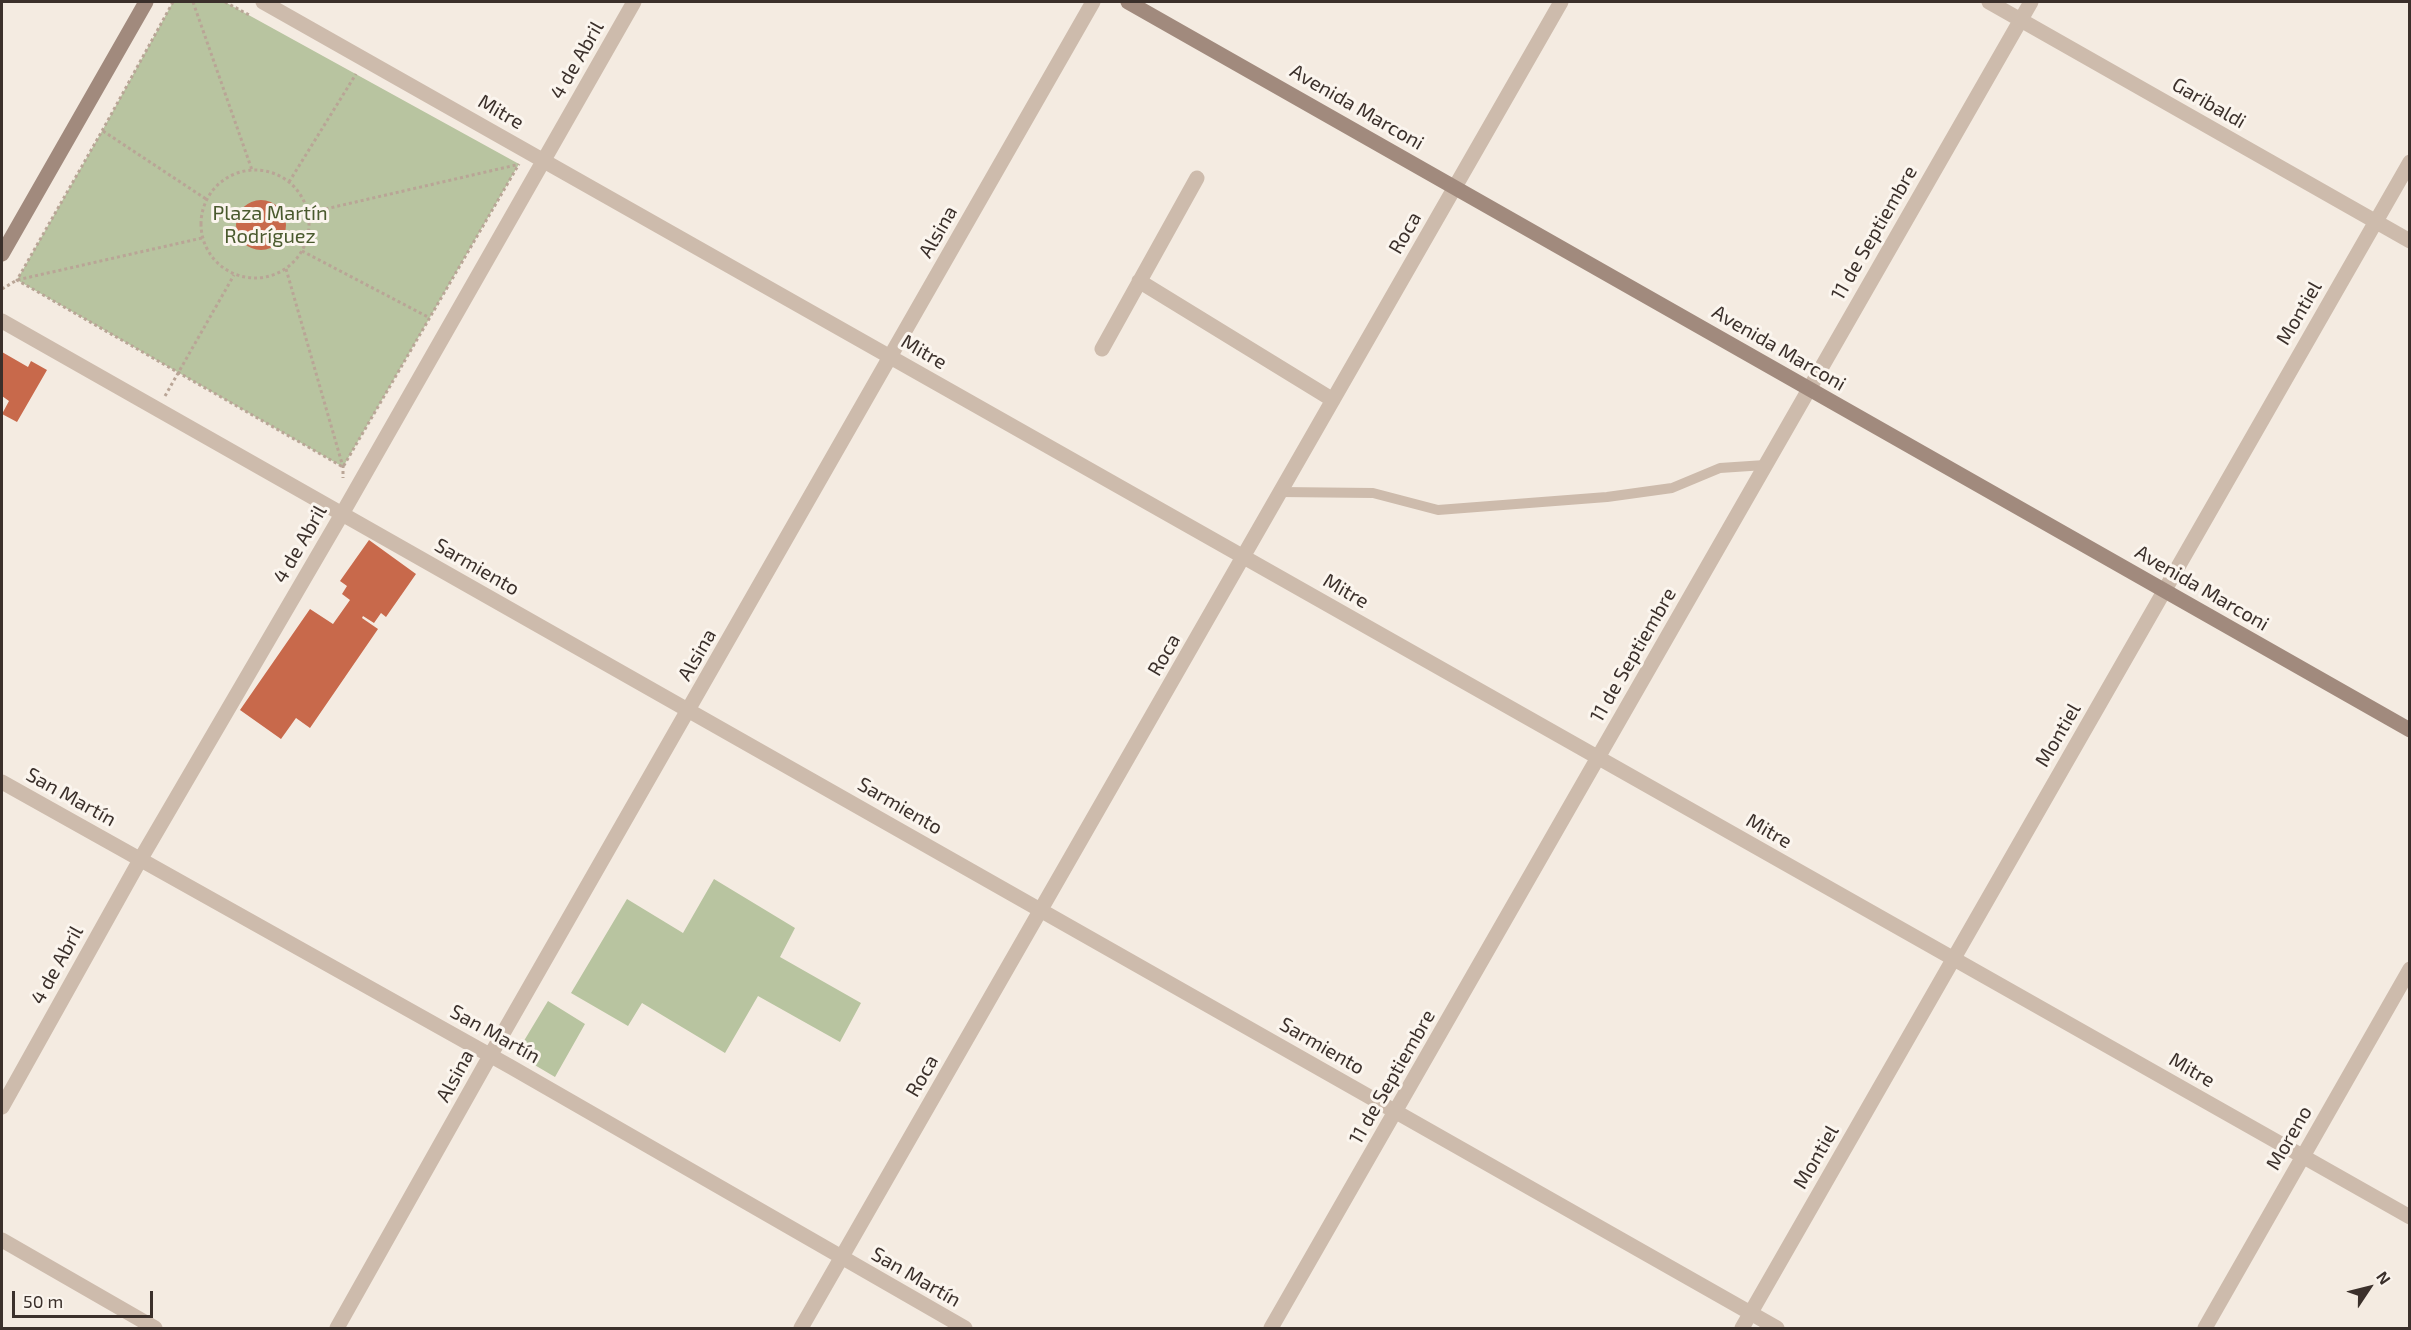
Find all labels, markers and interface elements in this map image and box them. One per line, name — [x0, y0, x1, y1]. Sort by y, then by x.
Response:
street label: 4 de Abril — [545, 17, 609, 103]
street label: Avenida Marconi — [1286, 59, 1428, 155]
street label: Garibaldi — [2168, 72, 2250, 134]
street label: Mitre — [474, 89, 528, 135]
street label: 11 de Septiembre — [1826, 161, 1922, 305]
park label: Plaza Martín Rodríguez — [212, 201, 328, 248]
street label: Alsina — [914, 202, 962, 262]
street label: Roca — [1384, 208, 1426, 258]
street label: Montiel — [2271, 277, 2327, 349]
street label: Avenida Marconi — [1708, 300, 1850, 396]
street label: Mitre — [897, 329, 951, 375]
street label: 4 de Abril — [268, 501, 332, 587]
street label: Sarmiento — [430, 533, 524, 601]
street label: Avenida Marconi — [2131, 540, 2273, 636]
street label: Mitre — [1319, 568, 1373, 614]
street label: 11 de Septiembre — [1585, 583, 1681, 727]
street label: Alsina — [673, 625, 721, 685]
street label: Roca — [1143, 630, 1185, 680]
street label: Montiel — [2030, 699, 2086, 771]
street label: San Martín — [22, 762, 120, 832]
street label: Sarmiento — [853, 772, 947, 840]
street label: Mitre — [1742, 808, 1796, 854]
street label: 4 de Abril — [26, 921, 88, 1009]
street label: San Martín — [446, 999, 544, 1069]
street label: 11 de Septiembre — [1344, 1005, 1440, 1149]
street label: Sarmiento — [1275, 1012, 1369, 1080]
street label: Alsina — [431, 1046, 479, 1106]
street label: Mitre — [2165, 1047, 2219, 1093]
street label: Roca — [901, 1051, 943, 1101]
street label: Moreno — [2261, 1102, 2317, 1174]
street label: Montiel — [1788, 1121, 1844, 1193]
street label: San Martín — [867, 1242, 965, 1312]
north arrow — [2339, 1258, 2399, 1318]
text: N — [2373, 1267, 2395, 1288]
scale bar — [15, 1279, 156, 1317]
text: 50 m — [23, 1290, 63, 1312]

